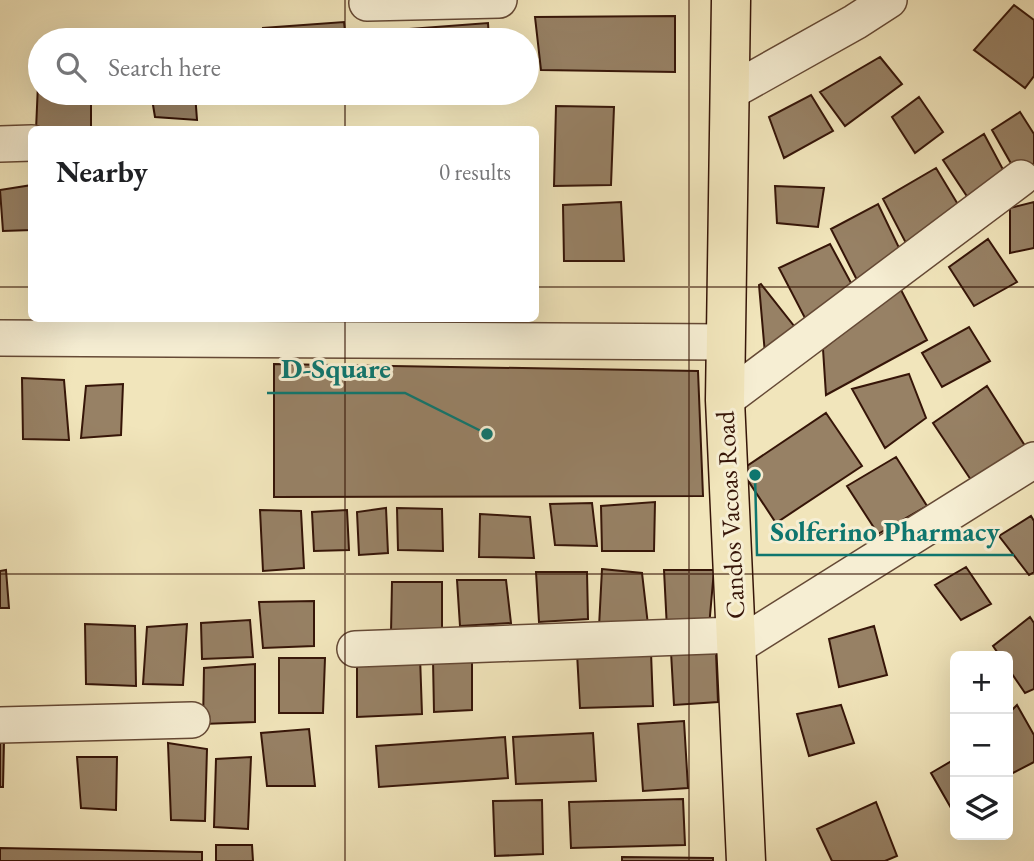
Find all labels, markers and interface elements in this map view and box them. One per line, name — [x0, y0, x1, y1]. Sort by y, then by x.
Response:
search box — [28, 28, 539, 105]
icon: search — [52, 48, 90, 86]
text: Search here — [108, 50, 221, 84]
text: Nearby — [56, 152, 148, 191]
text: 0 results — [439, 157, 511, 187]
callout: D-Square — [267, 344, 405, 393]
text: D-Square — [281, 350, 391, 386]
street label: Candos Vacoas Road — [708, 409, 752, 620]
callout: Solferino Pharmacy — [757, 506, 1014, 555]
text: Solferino Pharmacy — [770, 513, 1000, 549]
map controls — [950, 651, 1013, 840]
button: + — [950, 651, 1013, 714]
button: − — [950, 714, 1013, 777]
button: layers — [950, 777, 1013, 840]

